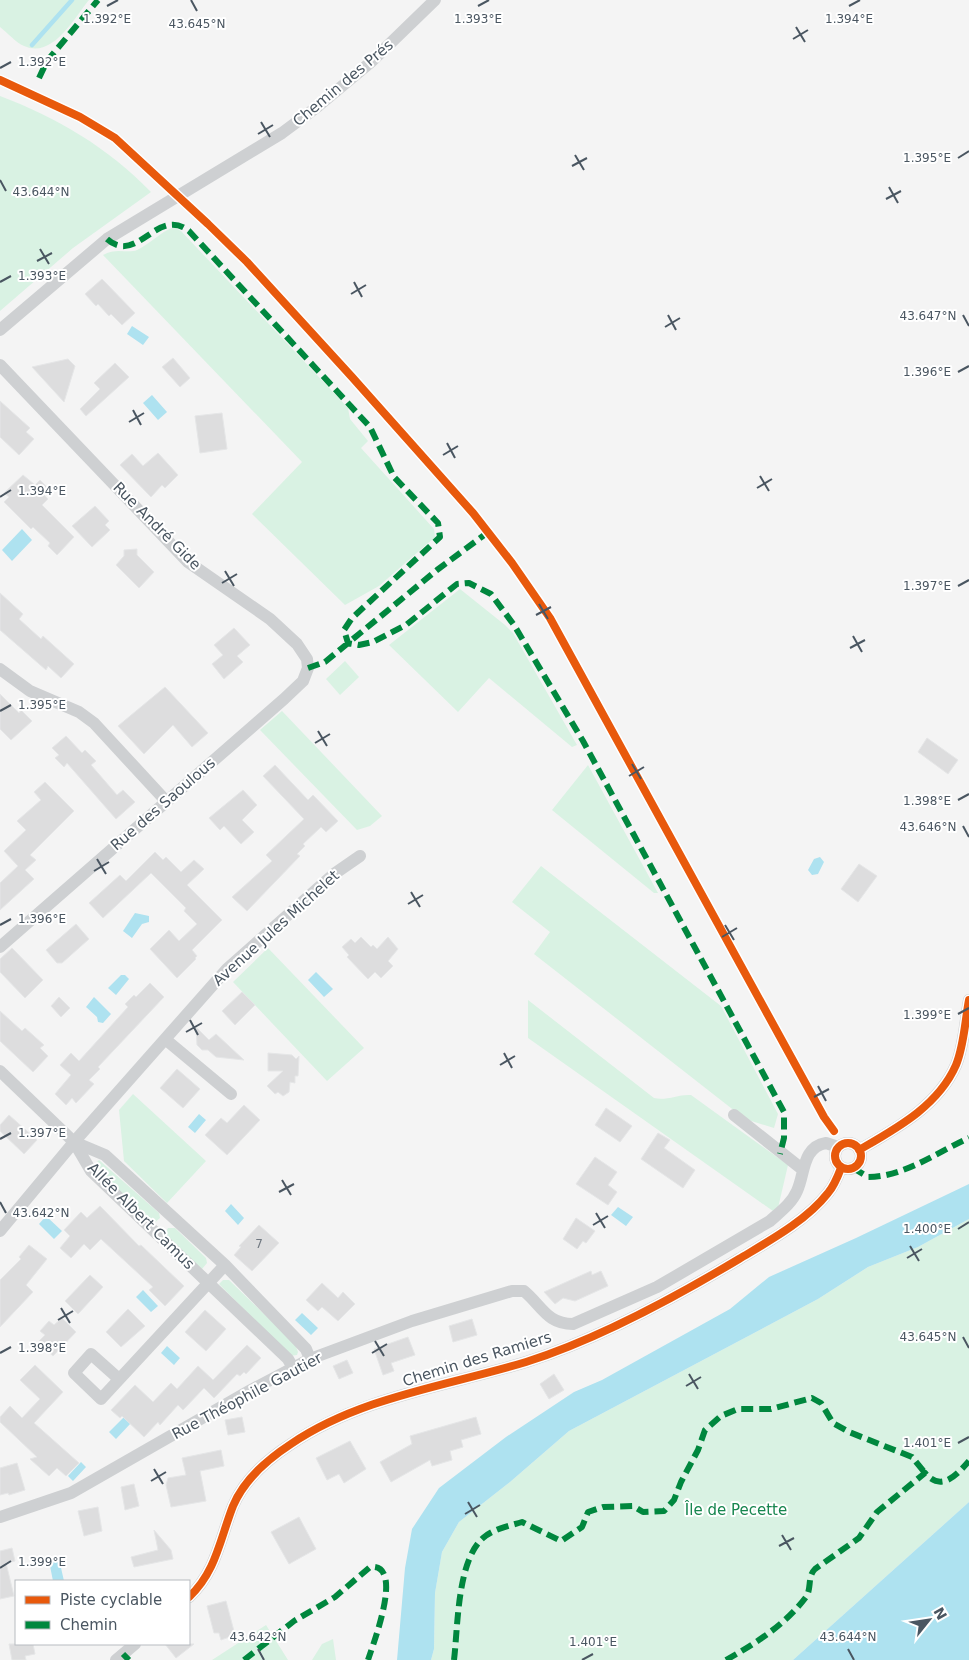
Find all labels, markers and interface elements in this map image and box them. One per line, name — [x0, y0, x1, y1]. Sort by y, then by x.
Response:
text: 1.392°E — [83, 12, 131, 26]
text: 1.393°E — [454, 12, 502, 26]
text: 1.394°E — [825, 12, 873, 26]
text: 43.645°N — [169, 17, 225, 31]
street label: Chemin des Prés — [289, 36, 397, 130]
text: 1.392°E — [18, 55, 66, 69]
text: 1.395°E — [903, 151, 951, 165]
text: 43.644°N — [13, 185, 69, 199]
text: 1.393°E — [18, 269, 66, 283]
text: 43.647°N — [900, 309, 956, 323]
text: 1.396°E — [903, 365, 951, 379]
street label: Rue André Gide — [109, 478, 205, 574]
text: 1.394°E — [18, 484, 66, 498]
text: 1.397°E — [903, 579, 951, 593]
text: 1.395°E — [18, 698, 66, 712]
street label: Rue des Saoulous — [107, 754, 219, 854]
text: 1.398°E — [903, 794, 951, 808]
text: 43.646°N — [900, 820, 956, 834]
street label: Avenue Jules Michelet — [209, 866, 343, 989]
text: 1.396°E — [18, 912, 66, 926]
text: 1.399°E — [903, 1008, 951, 1022]
text: 1.397°E — [18, 1126, 66, 1140]
street label: Allée Albert Camus — [84, 1159, 198, 1273]
text: 43.642°N — [13, 1206, 69, 1220]
text: 1.400°E — [903, 1222, 951, 1236]
house number: 7 — [255, 1237, 263, 1251]
street label: Chemin des Ramiers — [400, 1328, 554, 1390]
text: 43.645°N — [900, 1330, 956, 1344]
text: 1.398°E — [18, 1341, 66, 1355]
street label: Rue Théophile Gautier — [169, 1348, 326, 1443]
text: 1.401°E — [903, 1436, 951, 1450]
park label: Île de Pecette — [684, 1500, 787, 1519]
text: 1.399°E — [18, 1555, 66, 1569]
legend — [15, 1580, 190, 1645]
text: Piste cyclable — [60, 1591, 162, 1609]
north arrow — [904, 1595, 954, 1645]
text: N — [930, 1604, 950, 1623]
text: Chemin — [60, 1616, 118, 1634]
text: 43.642°N — [230, 1630, 286, 1644]
text: 43.644°N — [820, 1630, 876, 1644]
text: 1.401°E — [569, 1635, 617, 1649]

